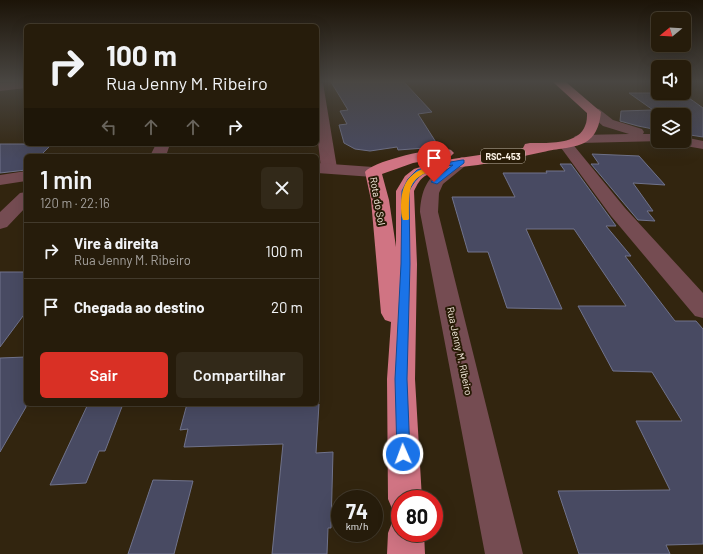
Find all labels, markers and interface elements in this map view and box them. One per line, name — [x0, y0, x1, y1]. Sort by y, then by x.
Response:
north arrow — [651, 12, 691, 52]
map controls — [651, 12, 691, 148]
text: 100 m — [106, 38, 177, 72]
icon: right — [40, 40, 92, 92]
button: sound — [651, 60, 691, 100]
text: Rua Jenny M. Ribeiro — [106, 72, 268, 94]
button: layers — [651, 108, 691, 148]
icon: left — [98, 116, 120, 138]
icon: ahead — [140, 116, 162, 138]
icon: ahead — [182, 116, 204, 138]
icon: right — [224, 116, 246, 138]
pin — [417, 141, 451, 182]
icon: arrive — [423, 147, 445, 169]
road number: RSC-453 — [481, 149, 525, 163]
text: 1 min — [40, 165, 92, 194]
button: close — [261, 167, 303, 209]
street label: Rota do Sol — [368, 176, 388, 226]
text: 120 m · 22:16 — [40, 195, 110, 211]
text: Vire à direita — [74, 234, 158, 252]
icon: right — [40, 240, 62, 262]
text: 100 m — [265, 242, 303, 260]
text: Rua Jenny M. Ribeiro — [74, 252, 191, 268]
icon: arrive — [40, 296, 62, 318]
text: Chegada ao destino — [74, 298, 205, 316]
text: 20 m — [271, 298, 303, 316]
street label: Rua Jenny M. Ribeiro — [445, 306, 475, 396]
button: Sair — [40, 352, 168, 398]
button: Compartilhar — [176, 352, 303, 398]
position arrow — [382, 433, 424, 475]
speed limit sign: 80 — [391, 490, 443, 542]
text: 74 — [346, 499, 368, 523]
text: km/h — [346, 520, 368, 532]

